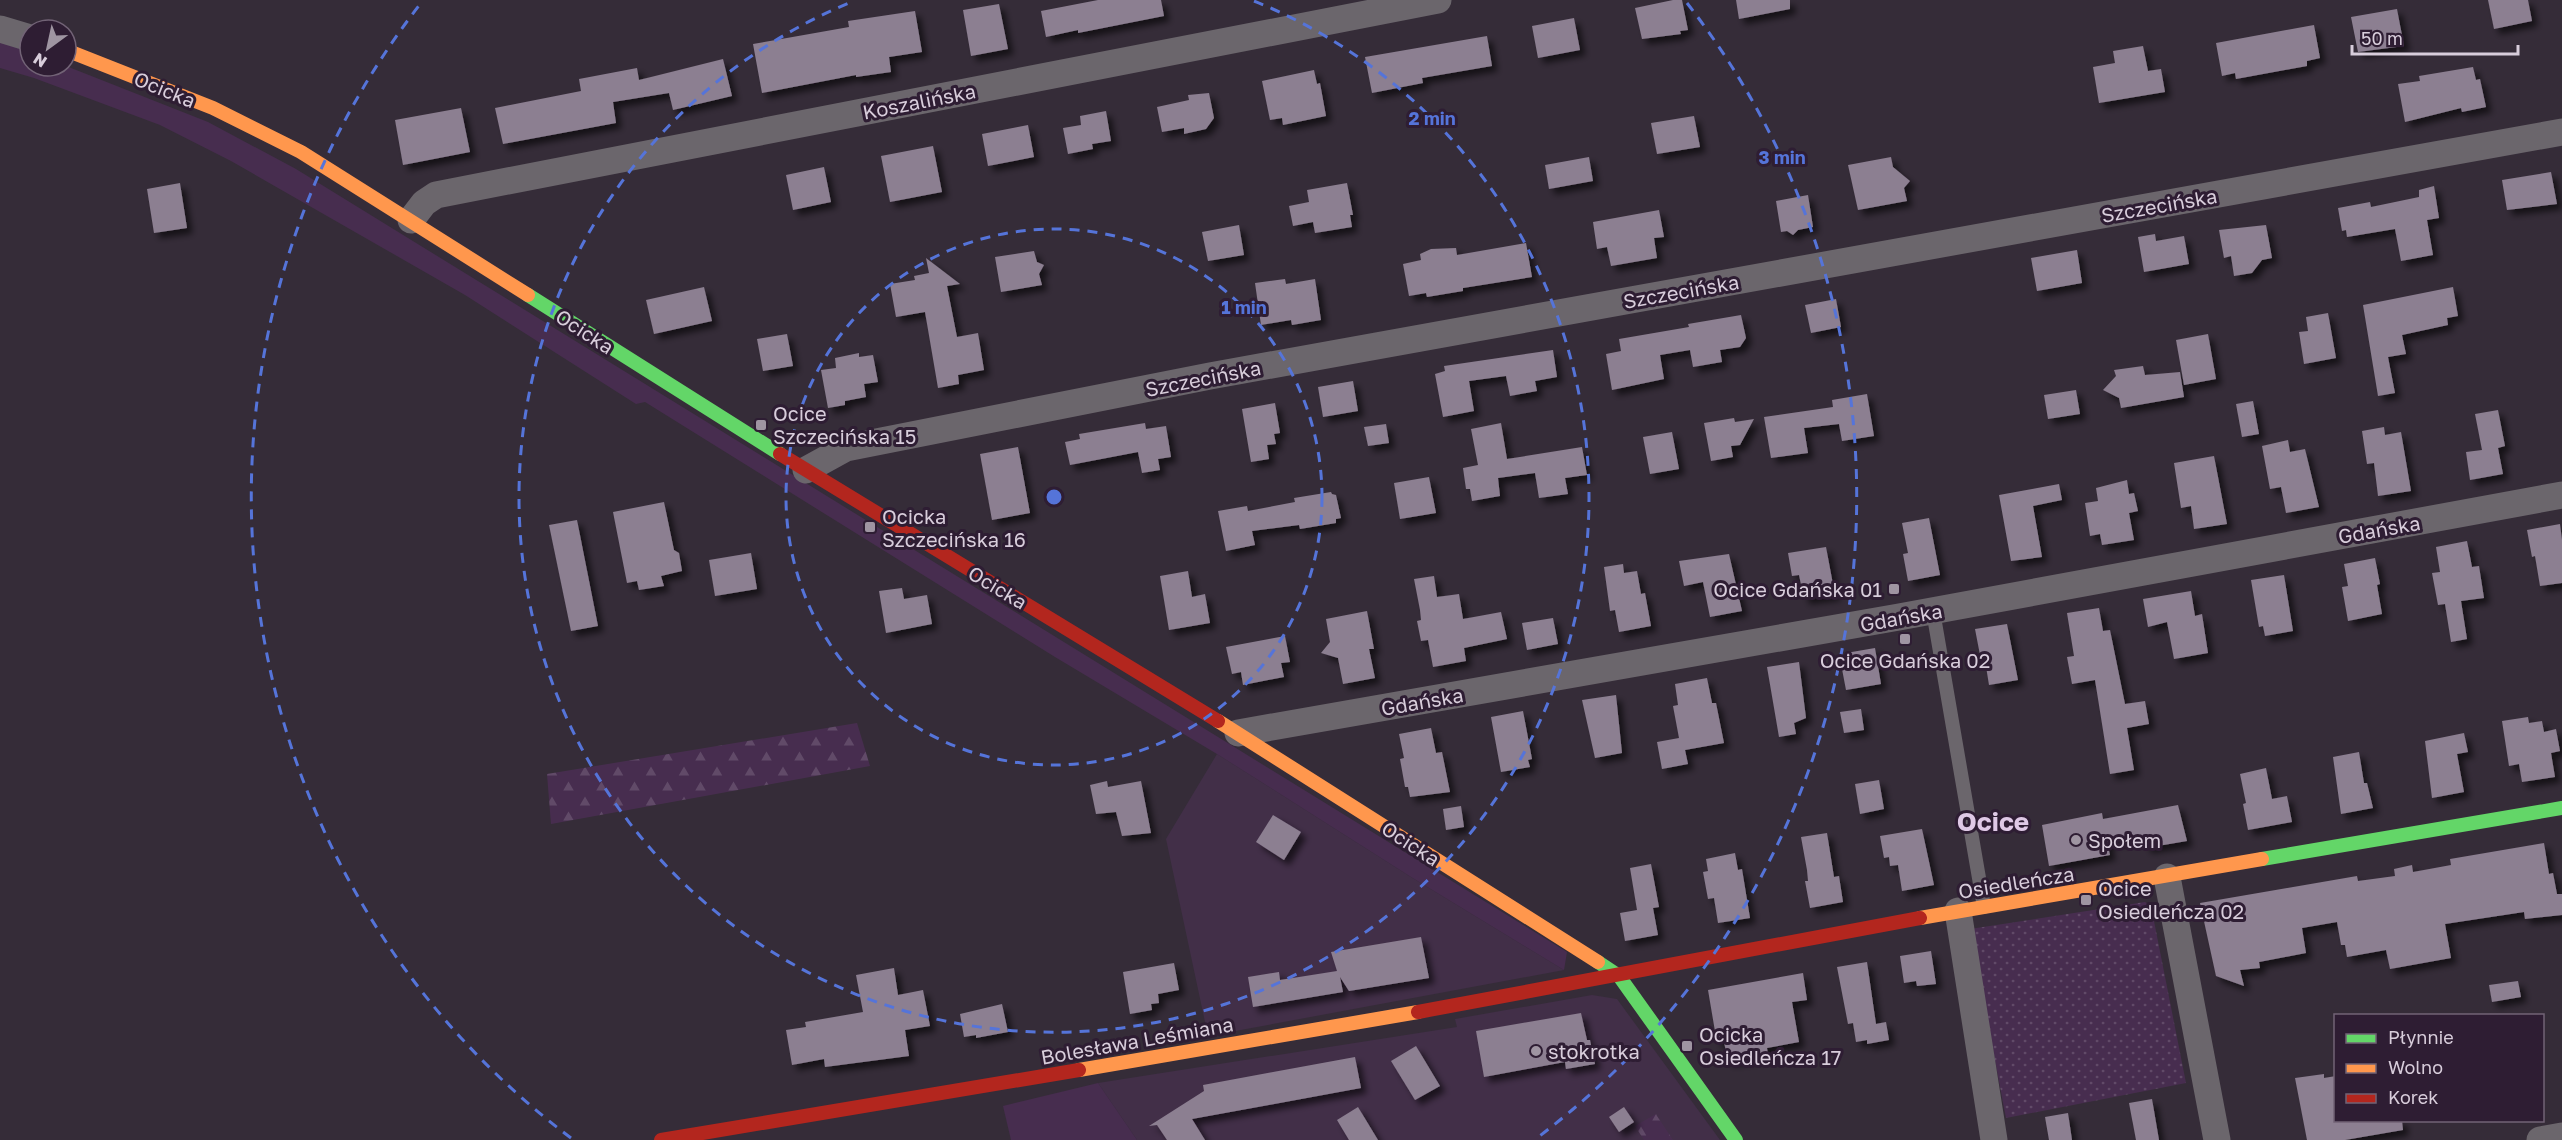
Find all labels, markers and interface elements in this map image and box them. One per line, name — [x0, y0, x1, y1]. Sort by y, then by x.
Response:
north arrow — [18, 18, 78, 78]
scale bar — [2352, 18, 2518, 56]
text: 50 m — [2361, 27, 2403, 49]
text: N — [29, 49, 50, 72]
street label: Ocicka — [131, 66, 199, 112]
street label: Koszalińska — [860, 78, 978, 124]
text: 2 min — [1408, 107, 1456, 129]
text: 3 min — [1758, 146, 1806, 168]
street label: Szczecińska — [2099, 183, 2219, 227]
street label: Szczecińska — [1621, 269, 1741, 313]
text: 1 min — [1221, 296, 1267, 318]
street label: Ocicka — [551, 303, 619, 359]
street label: Szczecińska — [1143, 355, 1263, 401]
place label: Ocice Szczecińska 15 — [773, 401, 916, 448]
marker: Ocice Szczecińska 15 — [754, 418, 768, 432]
centre of rings — [1044, 487, 1064, 507]
place label: Ocicka Szczecińska 16 — [882, 504, 1026, 551]
street label: Gdańska — [2336, 510, 2422, 548]
marker: Ocicka Szczecińska 16 — [863, 520, 877, 534]
street label: Ocicka — [964, 560, 1032, 614]
place label: Ocice Gdańska 01 — [1713, 577, 1882, 601]
marker: Ocice Gdańska 01 — [1887, 582, 1901, 596]
street label: Gdańska — [1858, 598, 1944, 636]
marker: Ocice Gdańska 02 — [1898, 632, 1912, 646]
place label: Ocice Gdańska 02 — [1820, 648, 1990, 672]
street label: Gdańska — [1379, 682, 1465, 720]
district label: Ocice — [1957, 806, 2029, 837]
street label: Ocicka — [1377, 815, 1445, 871]
place label: Społem — [2088, 828, 2161, 852]
marker: Społem — [2069, 833, 2083, 847]
street label: Osiedleńcza — [1956, 861, 2076, 903]
place label: Ocice Osiedleńcza 02 — [2098, 876, 2244, 923]
marker: Ocice Osiedleńcza 02 — [2079, 893, 2093, 907]
street label: Bolesława Leśmiana — [1039, 1011, 1235, 1069]
legend — [2334, 1014, 2544, 1122]
place label: Ocicka Osiedleńcza 17 — [1699, 1022, 1841, 1069]
text: Płynnie — [2388, 1026, 2454, 1048]
place label: stokrotka — [1548, 1039, 1640, 1063]
marker: Ocicka Osiedleńcza 17 — [1680, 1039, 1694, 1053]
marker: stokrotka — [1529, 1044, 1543, 1058]
text: Wolno — [2388, 1056, 2443, 1078]
text: Korek — [2388, 1086, 2438, 1108]

